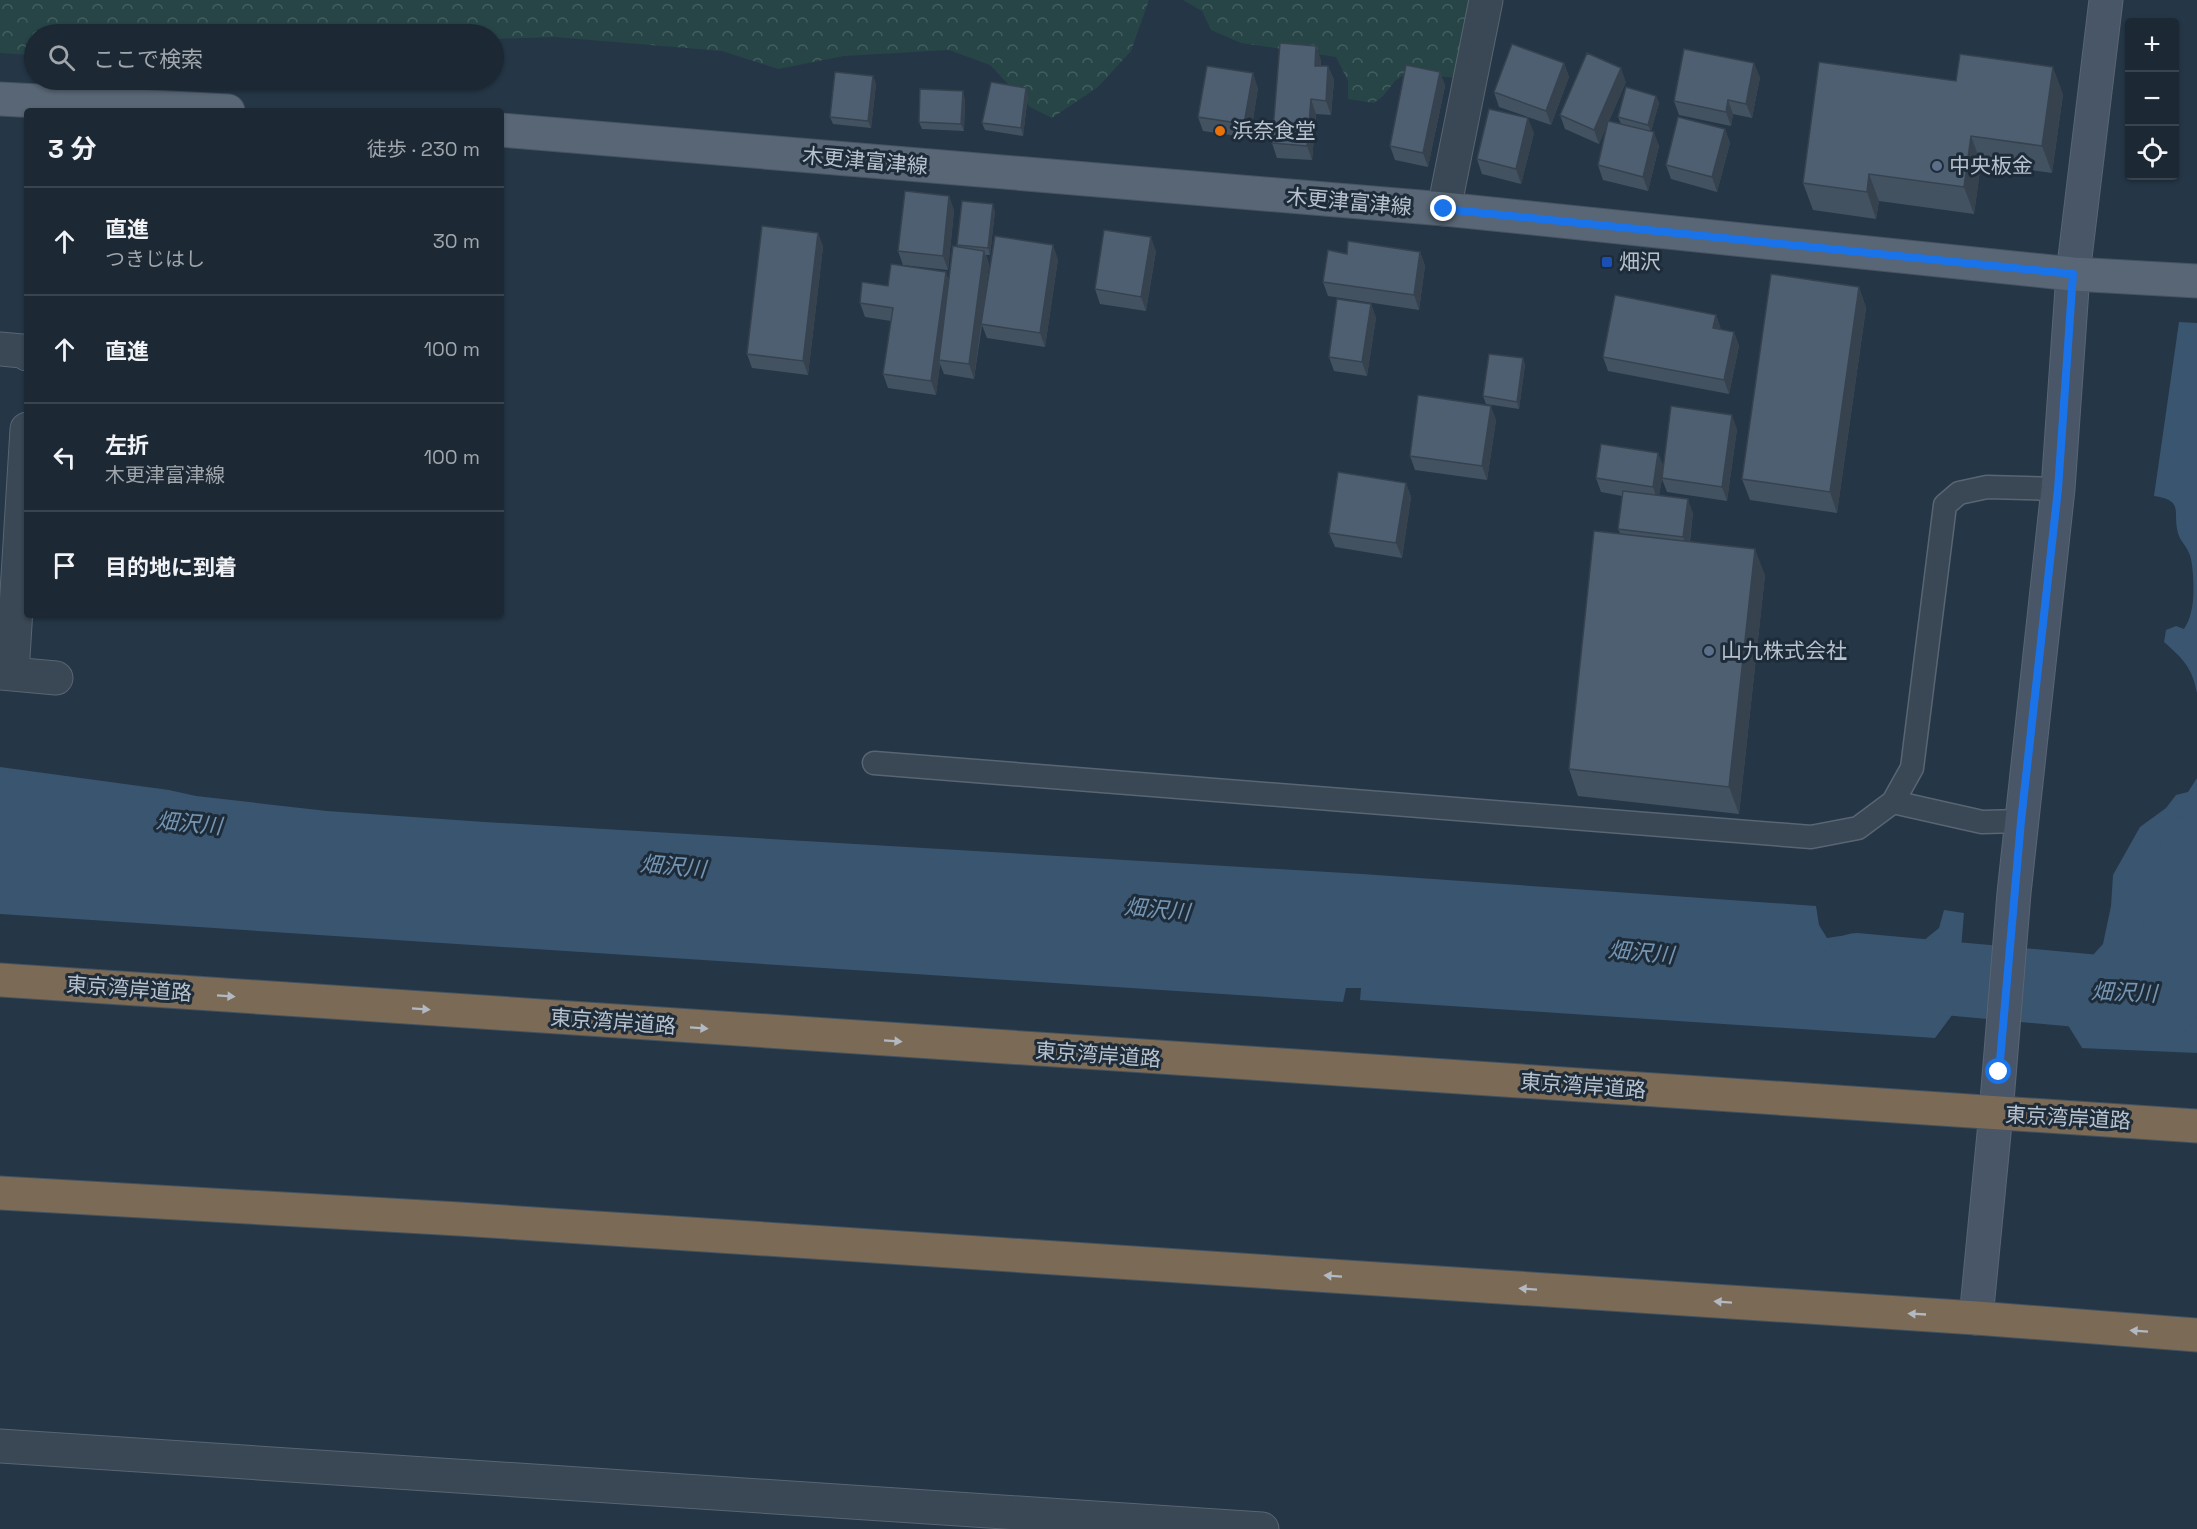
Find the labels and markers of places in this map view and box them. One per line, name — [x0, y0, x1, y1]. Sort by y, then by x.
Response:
place label: 浜奈食堂 — [1232, 117, 1316, 144]
marker: 浜奈食堂 — [1213, 124, 1227, 138]
place label: 中央板金 — [1949, 152, 2033, 179]
marker: 中央板金 — [1930, 159, 1944, 173]
place label: 畑沢 — [1619, 248, 1661, 275]
marker: 畑沢 — [1600, 255, 1614, 269]
place label: 山九株式会社 — [1721, 637, 1847, 664]
marker: 山九株式会社 — [1702, 644, 1716, 658]

